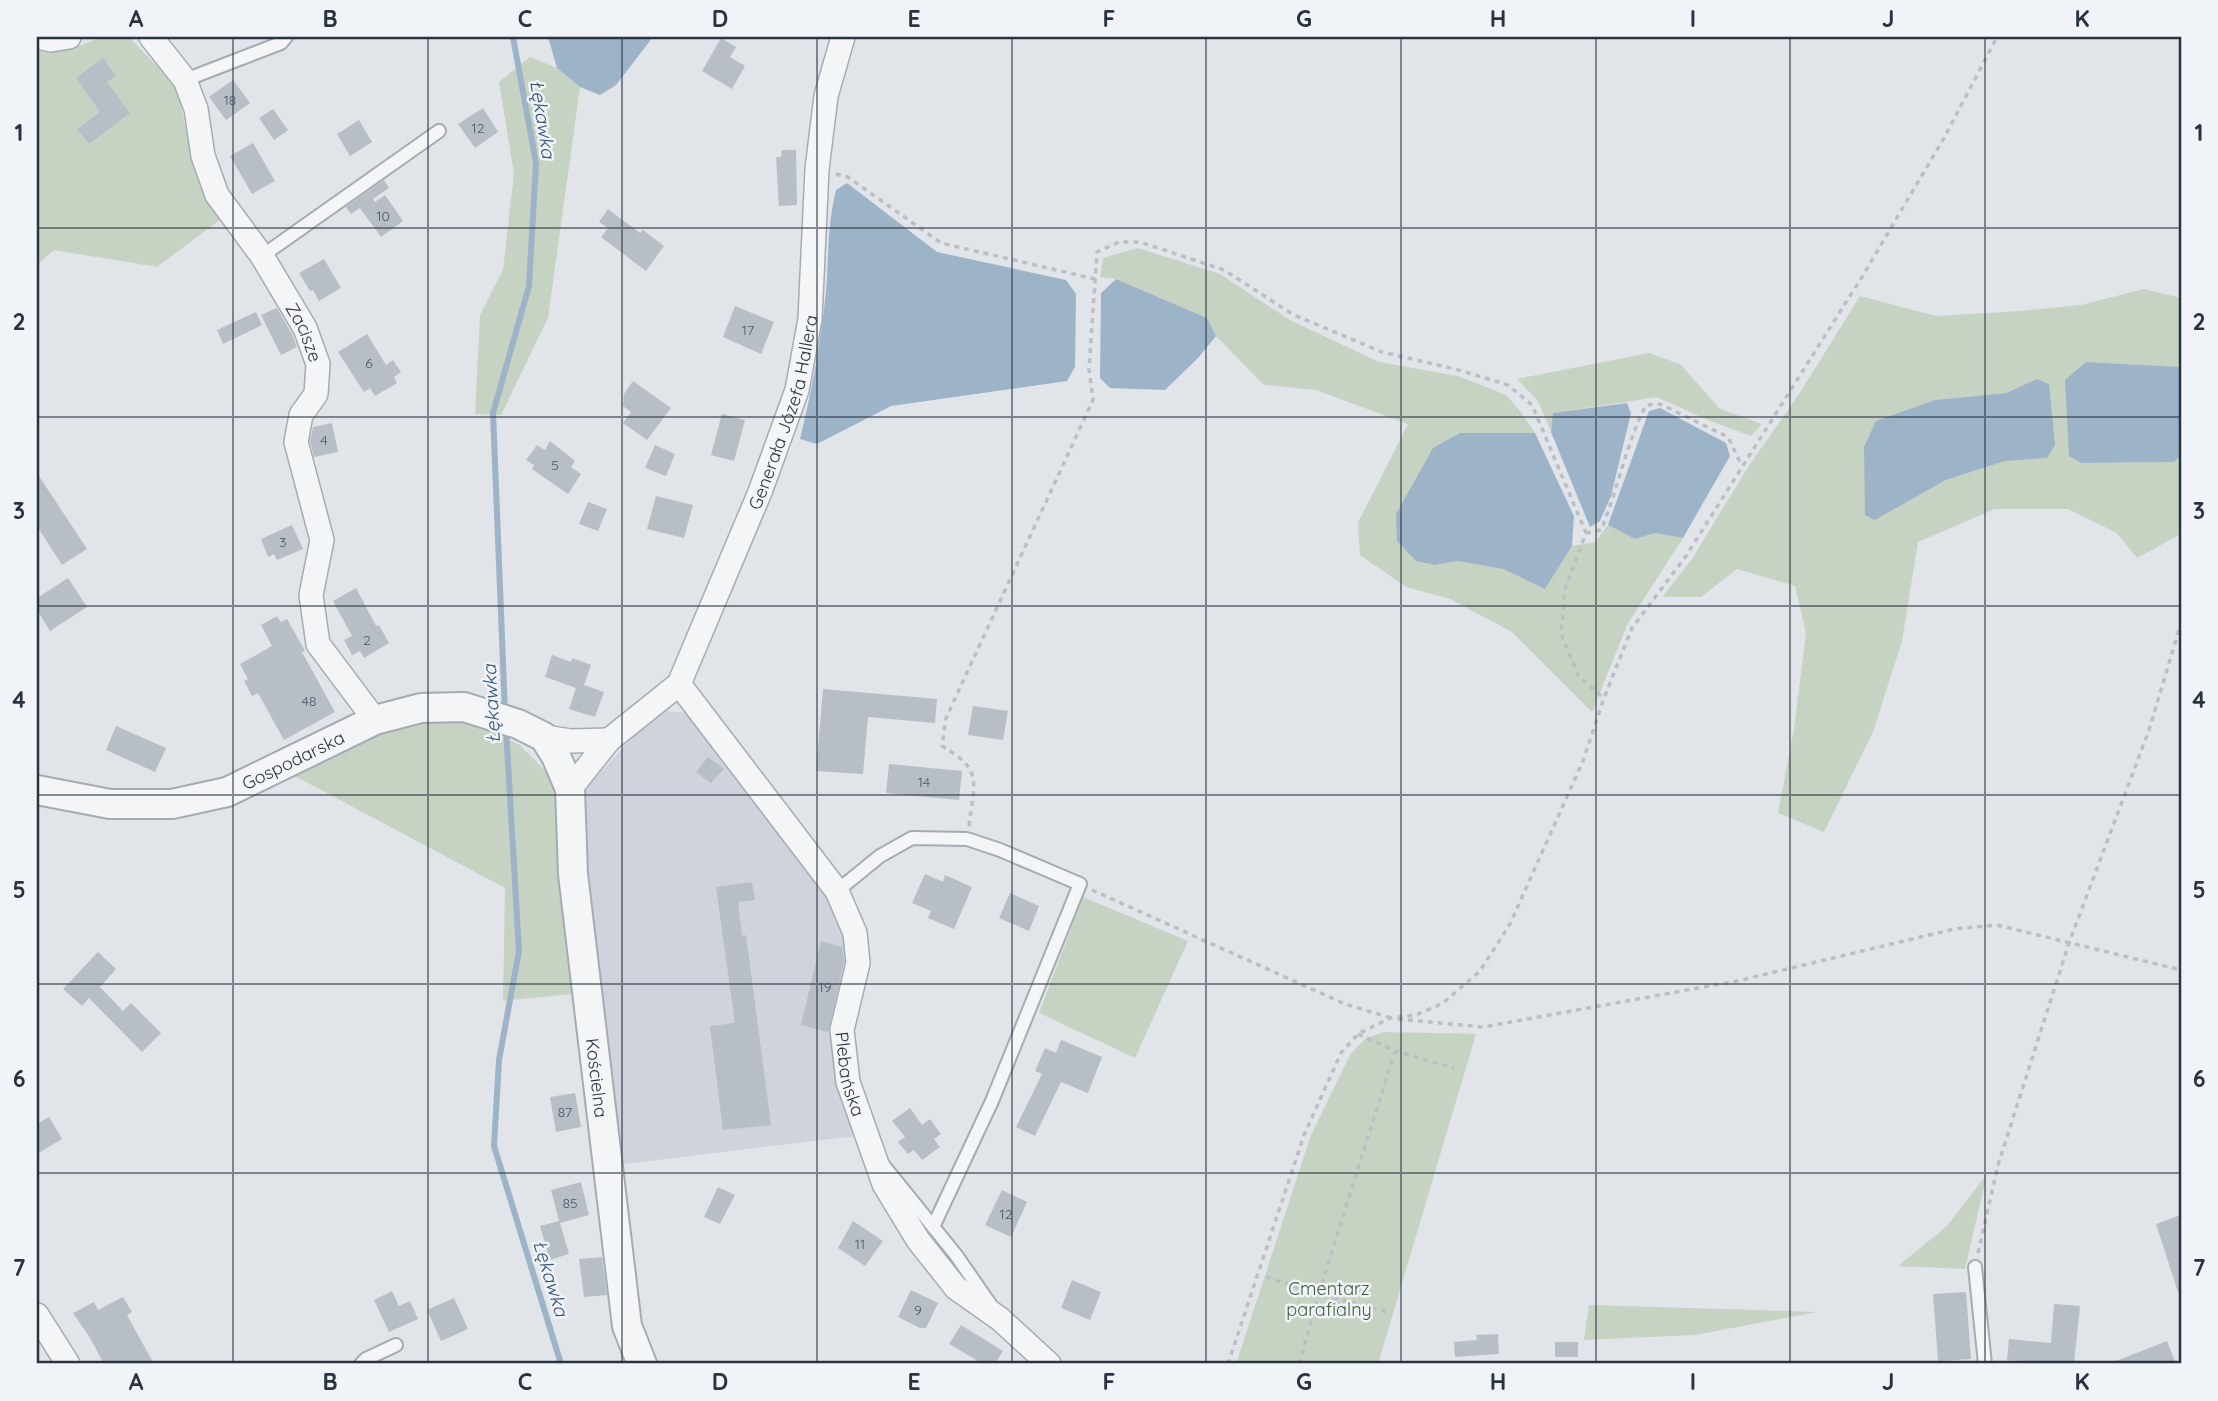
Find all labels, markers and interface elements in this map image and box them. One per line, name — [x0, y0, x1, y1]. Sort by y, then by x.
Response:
text: A — [129, 4, 144, 33]
text: B — [322, 4, 338, 33]
text: C — [518, 4, 532, 33]
text: D — [712, 4, 728, 33]
text: E — [907, 4, 921, 33]
text: F — [1103, 4, 1115, 33]
text: G — [1296, 4, 1312, 33]
text: H — [1490, 4, 1506, 33]
text: I — [1690, 4, 1696, 33]
text: J — [1882, 4, 1894, 33]
text: K — [2074, 4, 2090, 33]
water label: Łękawka — [525, 78, 561, 161]
house number: 18 — [224, 91, 236, 109]
text: 1 — [15, 118, 23, 147]
text: 1 — [2195, 118, 2203, 147]
house number: 12 — [472, 119, 485, 137]
house number: 10 — [376, 207, 390, 225]
street label: Zacisze — [281, 298, 328, 365]
text: 2 — [12, 307, 26, 336]
text: 2 — [2192, 307, 2206, 336]
street label: Generała Józefa Hallera — [742, 313, 822, 513]
house number: 17 — [742, 321, 754, 339]
house number: 6 — [365, 354, 373, 372]
house number: 4 — [320, 431, 328, 449]
house number: 5 — [551, 456, 559, 474]
text: 3 — [13, 496, 25, 525]
text: 3 — [2193, 496, 2205, 525]
house number: 3 — [279, 533, 287, 551]
house number: 2 — [363, 631, 371, 649]
water label: Łękawka — [477, 662, 505, 744]
text: 4 — [12, 685, 26, 714]
text: 4 — [2192, 685, 2206, 714]
house number: 48 — [302, 692, 316, 710]
street label: Gospodarska — [238, 725, 348, 795]
house number: 14 — [918, 773, 930, 791]
text: 5 — [12, 875, 26, 904]
text: 5 — [2192, 875, 2206, 904]
house number: 19 — [819, 978, 832, 996]
street label: Plebańska — [831, 1031, 871, 1119]
street label: Kościelna — [581, 1037, 614, 1119]
text: 6 — [13, 1064, 25, 1093]
text: 6 — [2193, 1064, 2205, 1093]
house number: 87 — [558, 1103, 572, 1121]
house number: 85 — [562, 1194, 578, 1212]
house number: 12 — [1000, 1205, 1013, 1223]
house number: 11 — [855, 1235, 865, 1253]
water label: Łękawka — [528, 1237, 574, 1321]
text: 7 — [13, 1253, 26, 1282]
text: 7 — [2193, 1253, 2206, 1282]
park label: Cmentarz parafialny — [1286, 1277, 1372, 1321]
house number: 9 — [914, 1301, 922, 1319]
text: A — [129, 1367, 144, 1396]
text: B — [322, 1367, 338, 1396]
text: C — [518, 1367, 532, 1396]
text: D — [712, 1367, 728, 1396]
text: E — [907, 1367, 921, 1396]
text: F — [1103, 1367, 1115, 1396]
text: G — [1296, 1367, 1312, 1396]
text: H — [1490, 1367, 1506, 1396]
text: I — [1690, 1367, 1696, 1396]
text: J — [1882, 1367, 1894, 1396]
text: K — [2074, 1367, 2090, 1396]

